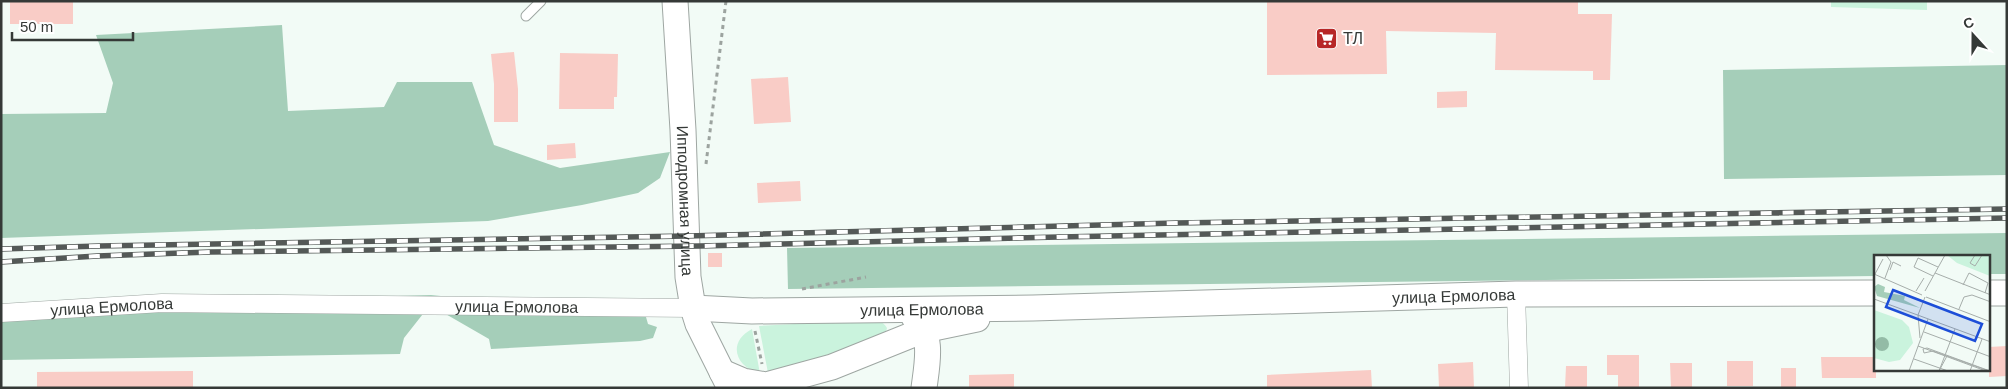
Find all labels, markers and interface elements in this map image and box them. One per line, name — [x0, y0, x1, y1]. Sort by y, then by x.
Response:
scale bar — [12, 10, 134, 42]
north arrow — [1948, 10, 1998, 60]
text: С — [1961, 14, 1976, 32]
text: 50 m — [20, 18, 53, 35]
supermarket icon: ТЛ — [1315, 26, 1339, 50]
place label: ТЛ — [1343, 30, 1363, 47]
street label: Ипподромная улица — [674, 125, 696, 276]
inset map — [1874, 255, 1990, 372]
street label: улица Ермолова — [1392, 286, 1516, 306]
street label: улица Ермолова — [50, 294, 173, 318]
street label: улица Ермолова — [455, 297, 578, 315]
street label: улица Ермолова — [860, 300, 984, 318]

